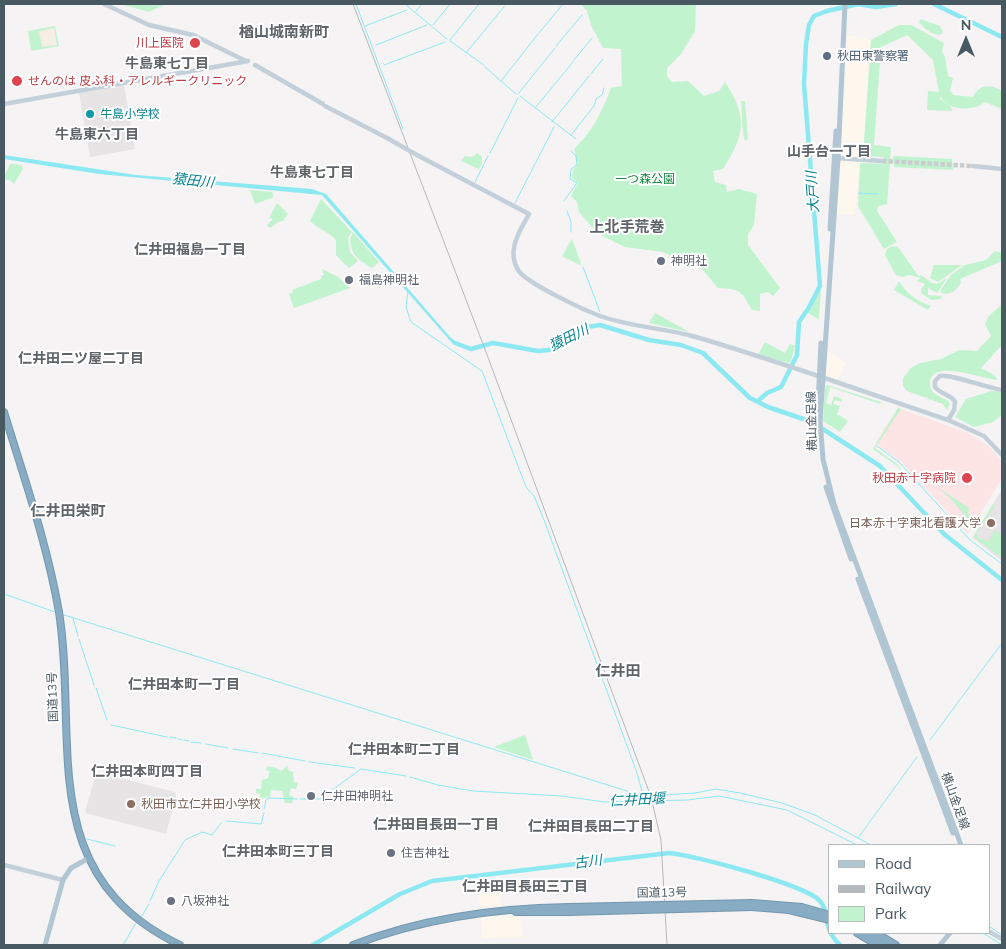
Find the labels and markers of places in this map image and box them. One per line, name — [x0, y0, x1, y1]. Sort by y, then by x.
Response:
place label: 川上医院 — [136, 36, 184, 50]
marker: 川上医院 — [188, 36, 202, 50]
place label: 秋田東警察署 — [837, 49, 909, 63]
marker: 秋田東警察署 — [821, 50, 833, 62]
marker: せんのは 皮ふ科・アレルギークリニック — [10, 74, 24, 88]
place label: せんのは 皮ふ科・アレルギークリニック — [28, 74, 247, 88]
place label: 牛島小学校 — [100, 107, 160, 121]
marker: 牛島小学校 — [84, 108, 96, 120]
place label: 神明社 — [671, 254, 707, 268]
marker: 神明社 — [655, 255, 667, 267]
place label: 福島神明社 — [359, 273, 419, 287]
marker: 福島神明社 — [343, 274, 355, 286]
place label: 秋田赤十字病院 — [872, 471, 956, 485]
marker: 秋田赤十字病院 — [960, 471, 974, 485]
place label: 日本赤十字東北看護大学 — [849, 516, 981, 530]
marker: 日本赤十字東北看護大学 — [985, 517, 997, 529]
place label: 仁井田神明社 — [321, 789, 393, 803]
marker: 仁井田神明社 — [305, 790, 317, 802]
place label: 秋田市立仁井田小学校 — [141, 797, 261, 811]
marker: 秋田市立仁井田小学校 — [125, 798, 137, 810]
place label: 住吉神社 — [401, 846, 449, 860]
marker: 住吉神社 — [385, 847, 397, 859]
place label: 八坂神社 — [181, 894, 229, 908]
marker: 八坂神社 — [165, 895, 177, 907]

